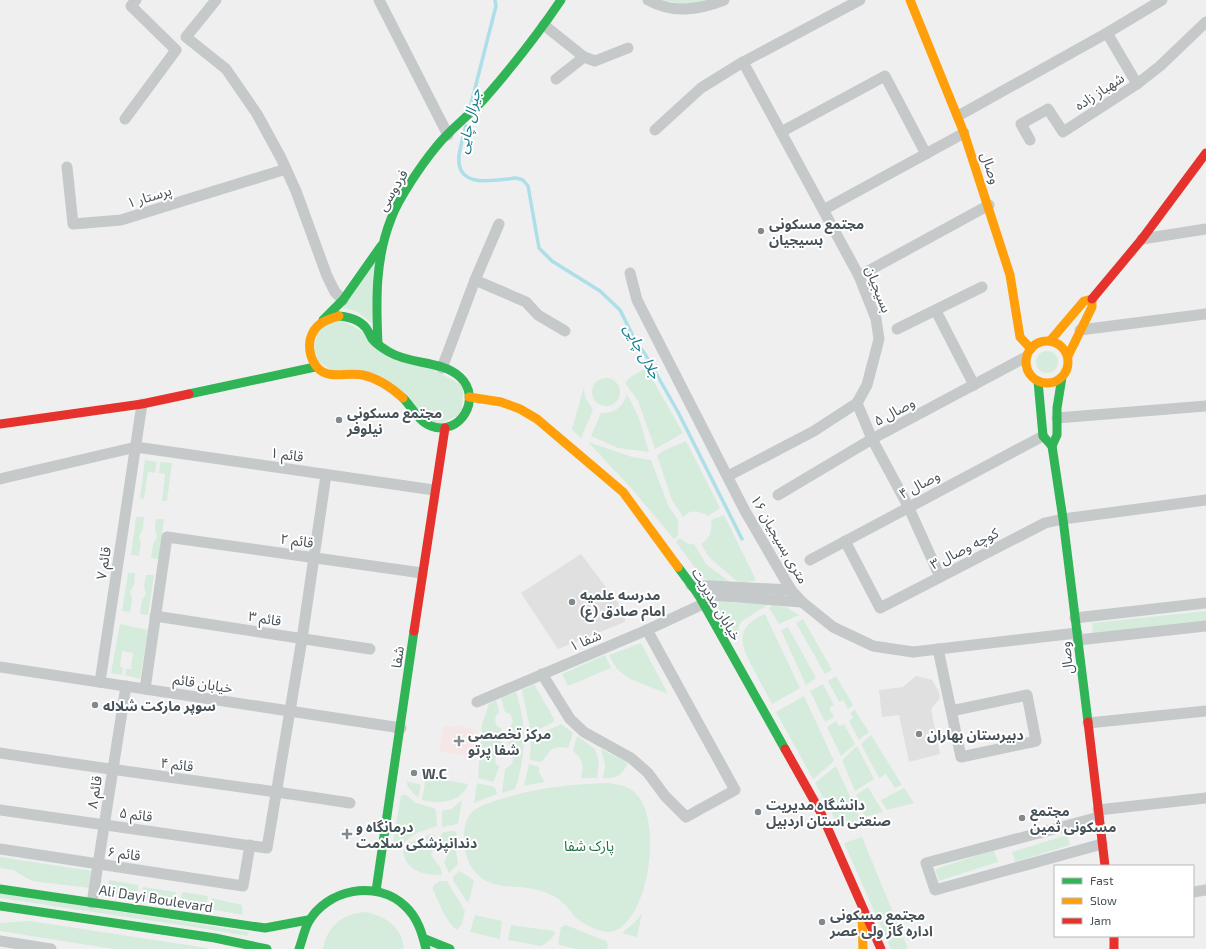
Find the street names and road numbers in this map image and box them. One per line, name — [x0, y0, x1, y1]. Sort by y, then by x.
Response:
street label: شهباز زاده — [1071, 69, 1128, 114]
street label: وصال — [977, 150, 1004, 187]
street label: فردوسی — [373, 166, 412, 214]
street label: پرستار ۱ — [125, 181, 174, 213]
street label: بسیجیان — [861, 263, 896, 315]
street label: وصال ۵ — [871, 393, 918, 430]
street label: قائم ۱ — [269, 443, 305, 468]
street label: وصال ۴ — [896, 466, 943, 503]
street label: ۱۶ متری بسیجیان — [747, 492, 812, 587]
street label: کوچه وصال ۳ — [927, 523, 1002, 574]
street label: قائم ۲ — [279, 529, 315, 554]
street label: قائم ۷ — [92, 545, 117, 581]
street label: خیابان مدیریت — [688, 565, 745, 644]
street label: قائم ۳ — [247, 607, 283, 632]
street label: شفا ۱ — [566, 626, 604, 654]
street label: وصال — [1056, 641, 1077, 675]
street label: شفا — [387, 645, 407, 669]
street label: خیابان قائم — [172, 670, 234, 699]
street label: قائم ۴ — [159, 754, 194, 777]
street label: قائم ۸ — [83, 774, 108, 810]
street label: قائم ۵ — [118, 803, 154, 828]
street label: قائم ۶ — [106, 842, 142, 867]
street label: Ali Dayi Boulevard — [98, 881, 214, 915]

